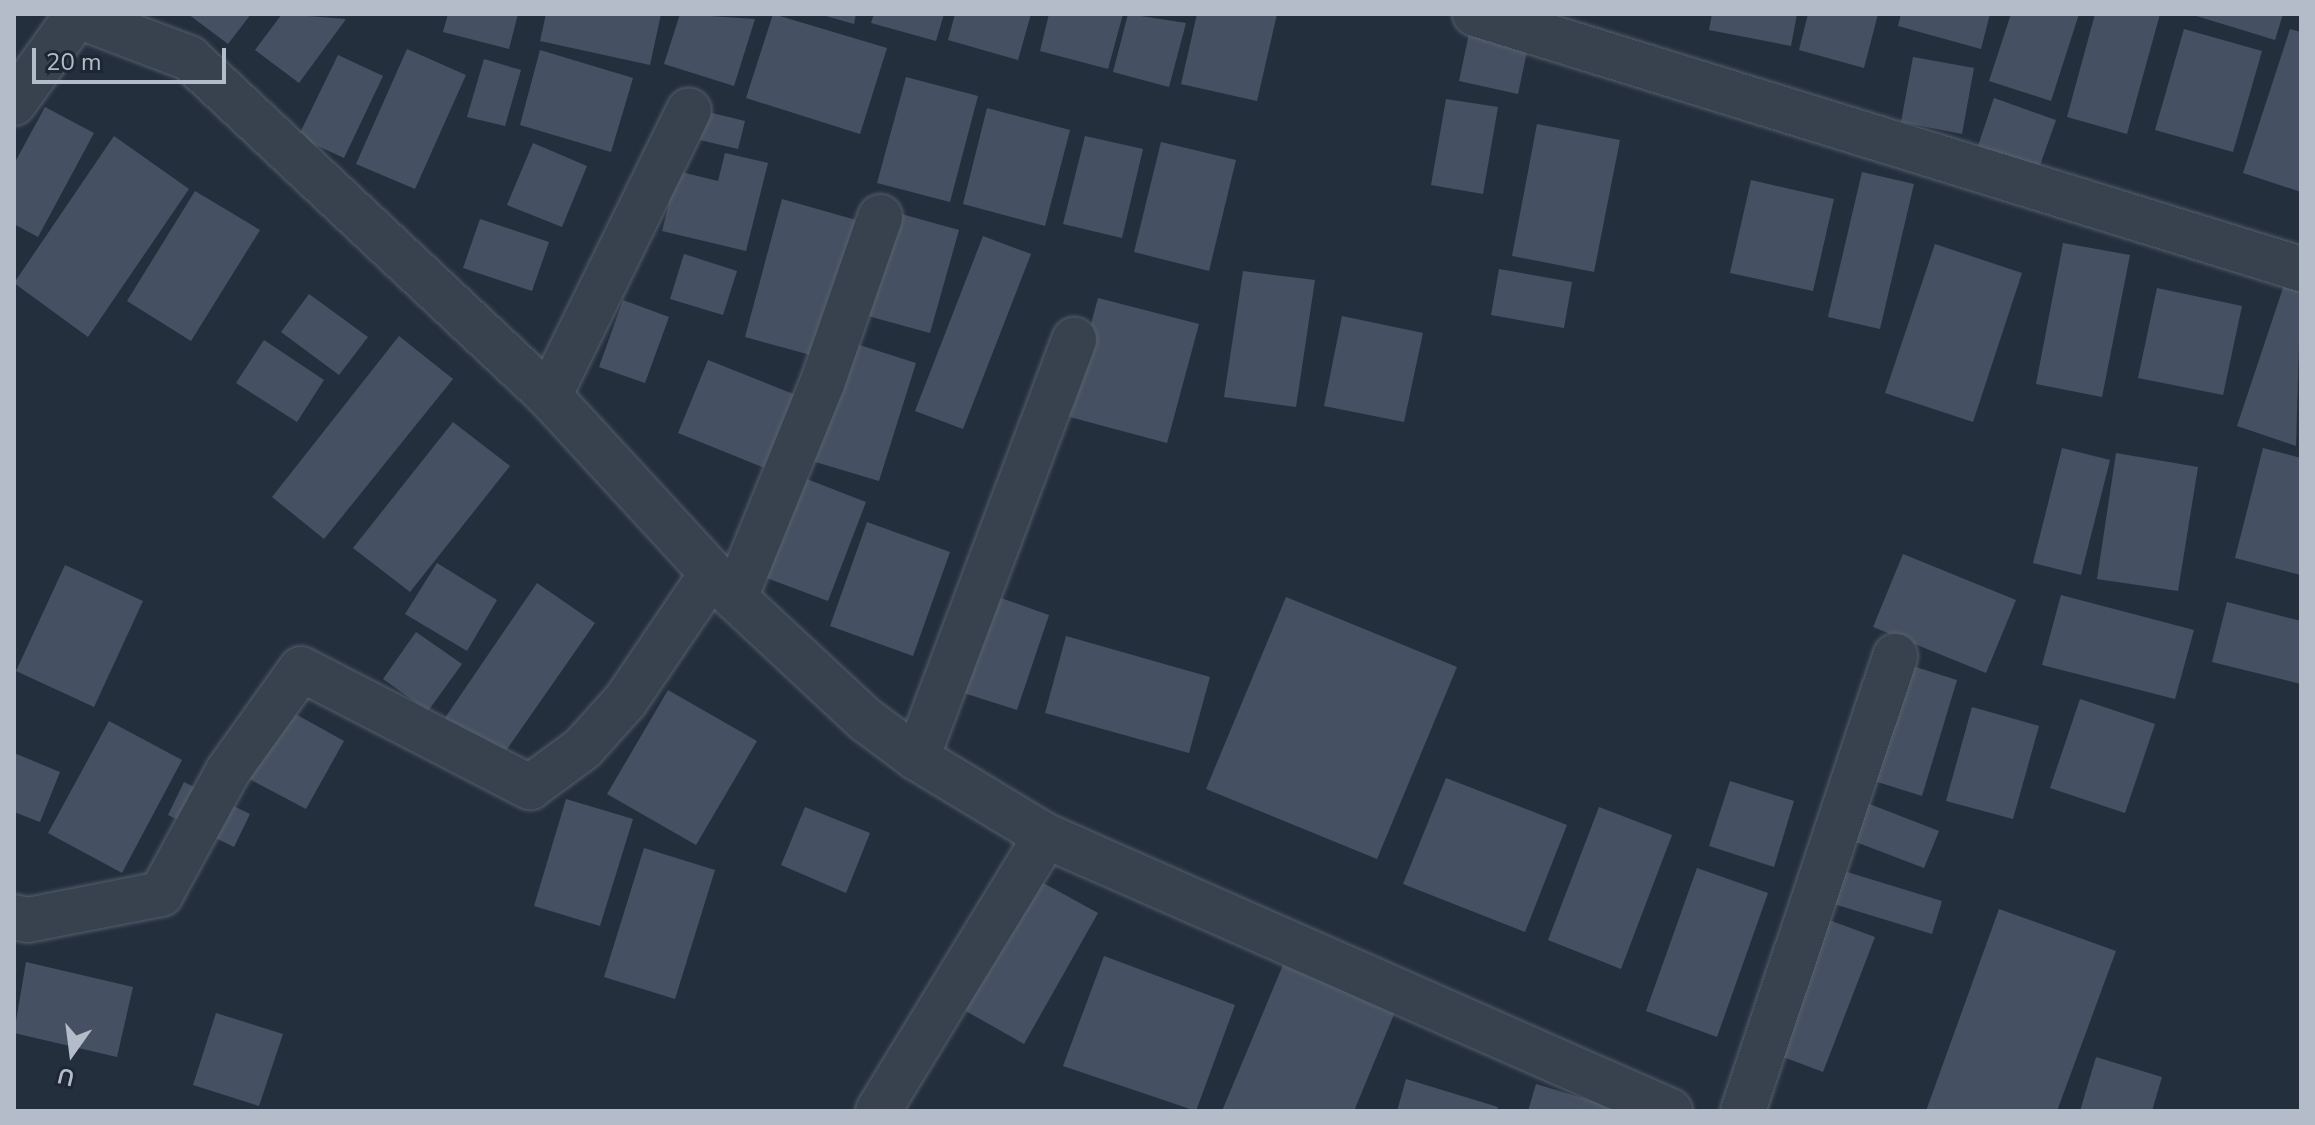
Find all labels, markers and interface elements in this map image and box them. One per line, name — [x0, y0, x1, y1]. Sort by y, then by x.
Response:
scale bar — [36, 32, 230, 82]
text: 20 m — [46, 46, 102, 78]
north arrow — [32, 1013, 112, 1093]
text: U — [55, 1060, 78, 1093]

